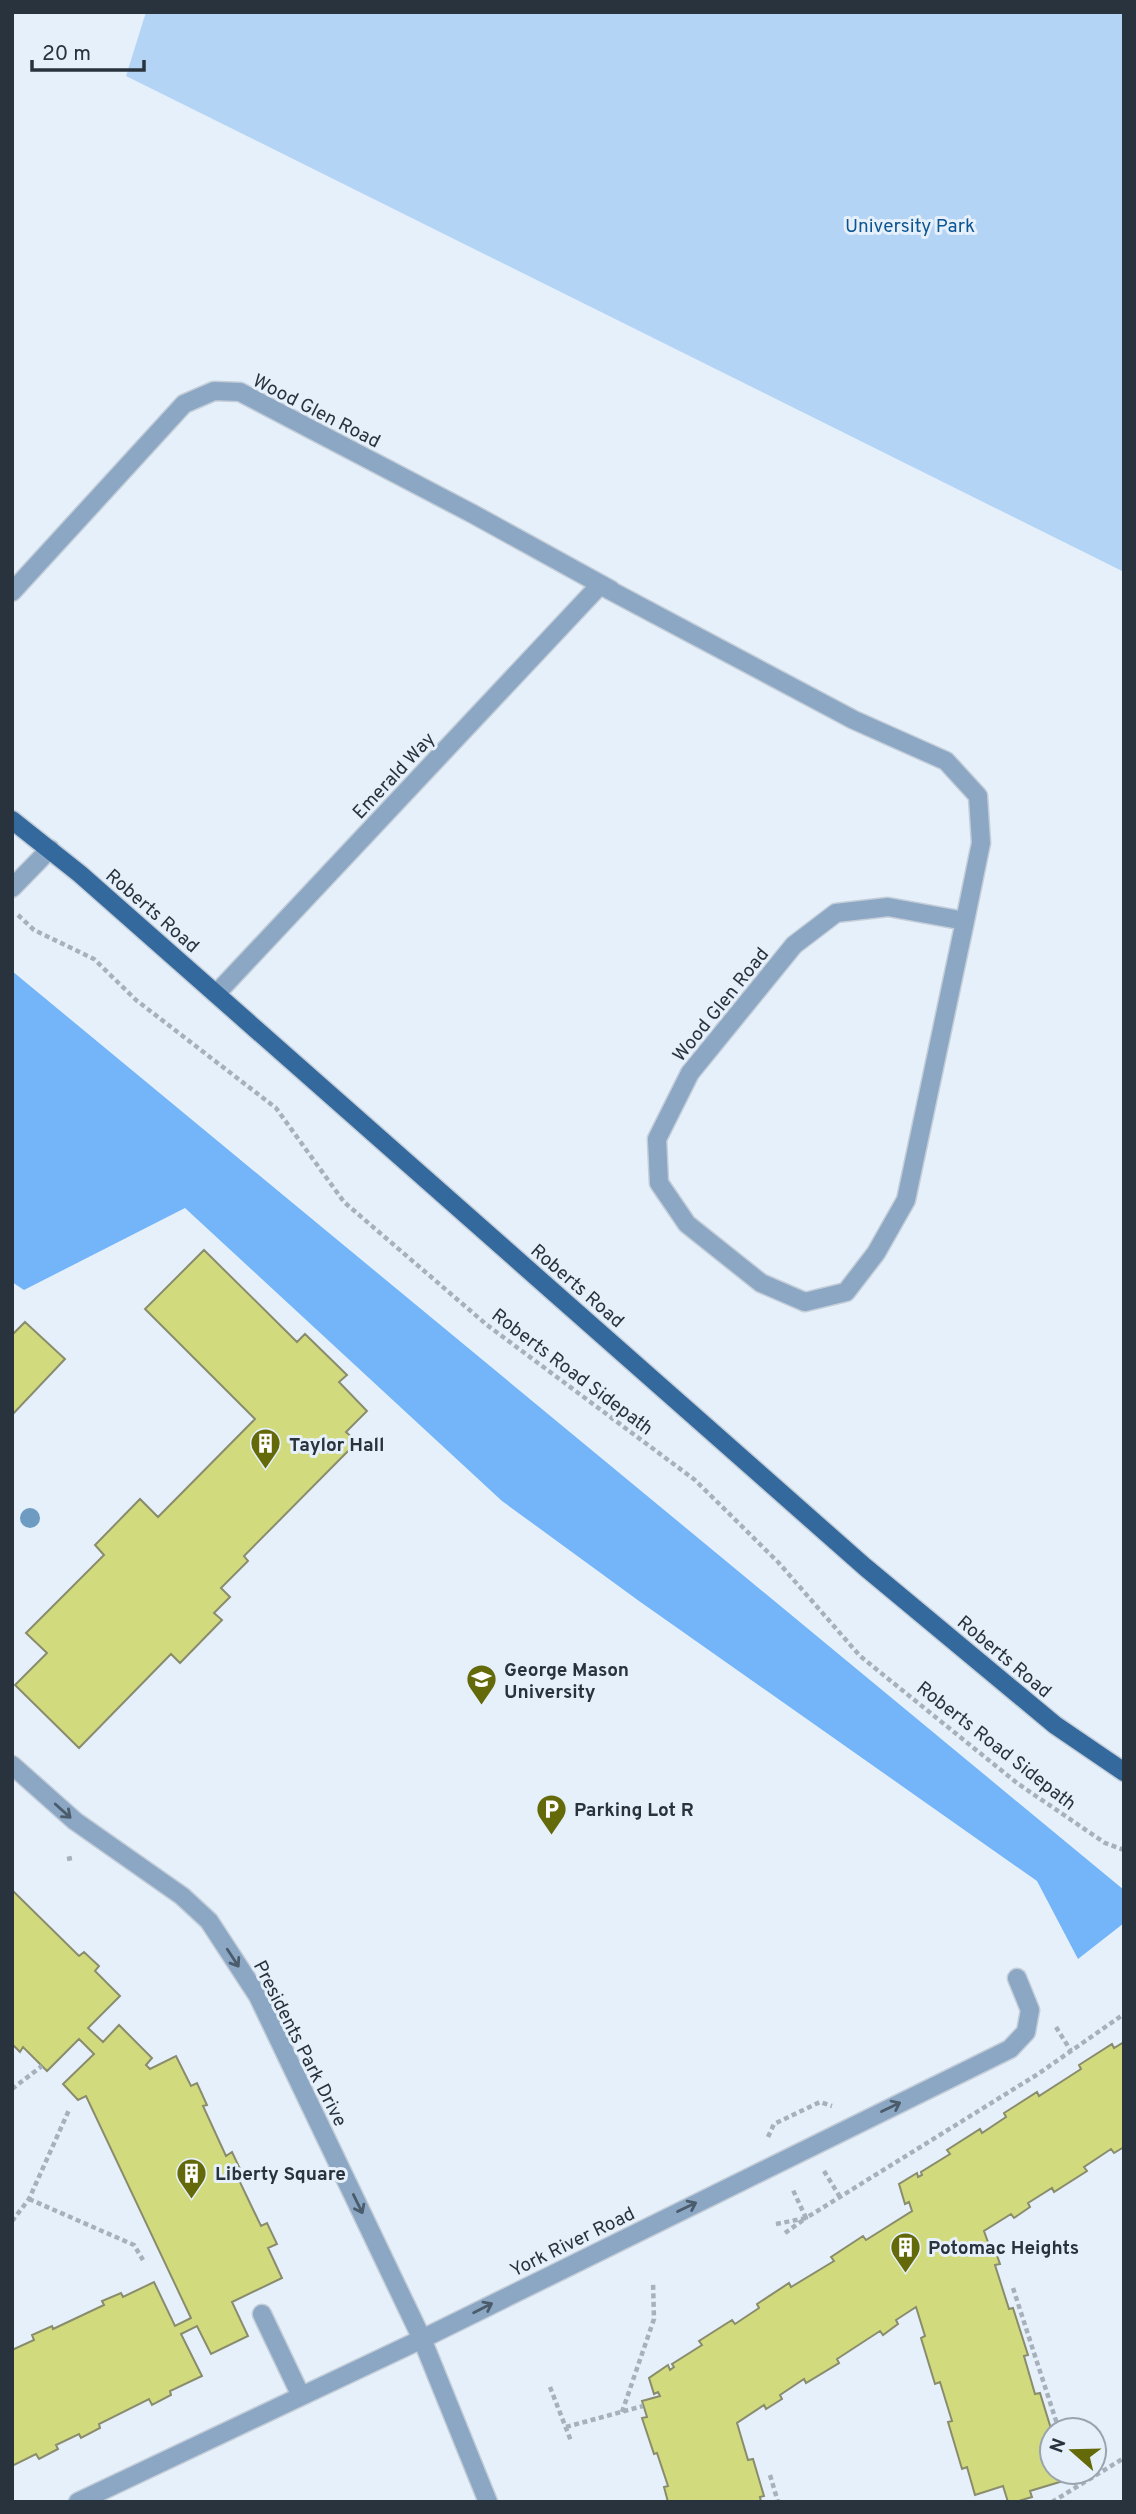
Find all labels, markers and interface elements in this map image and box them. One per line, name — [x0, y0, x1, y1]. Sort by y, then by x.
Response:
scale bar — [32, 28, 144, 72]
text: 20 m — [42, 41, 91, 68]
park label: University Park — [845, 215, 975, 239]
street label: Wood Glen Road — [248, 369, 384, 454]
street label: Emerald Way — [348, 728, 441, 825]
street label: Roberts Road — [100, 864, 203, 959]
street label: Wood Glen Road — [668, 943, 775, 1067]
street label: Roberts Road — [525, 1239, 628, 1334]
street label: Roberts Road Sidepath — [486, 1304, 657, 1441]
building icon: Taylor Hall — [249, 1427, 283, 1471]
place label: Taylor Hall — [289, 1434, 385, 1458]
street label: Roberts Road — [951, 1611, 1056, 1704]
place label: George Mason University — [504, 1659, 629, 1705]
school or university icon: George Mason University — [464, 1663, 498, 1707]
street label: Roberts Road Sidepath — [911, 1677, 1080, 1816]
parking icon: Parking Lot R — [534, 1792, 568, 1836]
place label: Parking Lot R — [574, 1799, 694, 1823]
one-way arrow — [54, 1803, 72, 1819]
one-way arrow — [227, 1947, 241, 1967]
street label: Presidents Park Drive — [247, 1957, 352, 2131]
one-way arrow — [880, 2100, 901, 2113]
building icon: Liberty Square — [175, 2156, 209, 2200]
place label: Liberty Square — [215, 2163, 346, 2187]
one-way arrow — [352, 2193, 365, 2214]
one-way arrow — [676, 2200, 697, 2214]
street label: York River Road — [506, 2202, 639, 2283]
building icon: Potomac Heights — [888, 2230, 922, 2274]
place label: Potomac Heights — [928, 2237, 1079, 2261]
one-way arrow — [472, 2301, 493, 2315]
north arrow — [1038, 2416, 1108, 2486]
text: N — [1045, 2435, 1073, 2456]

